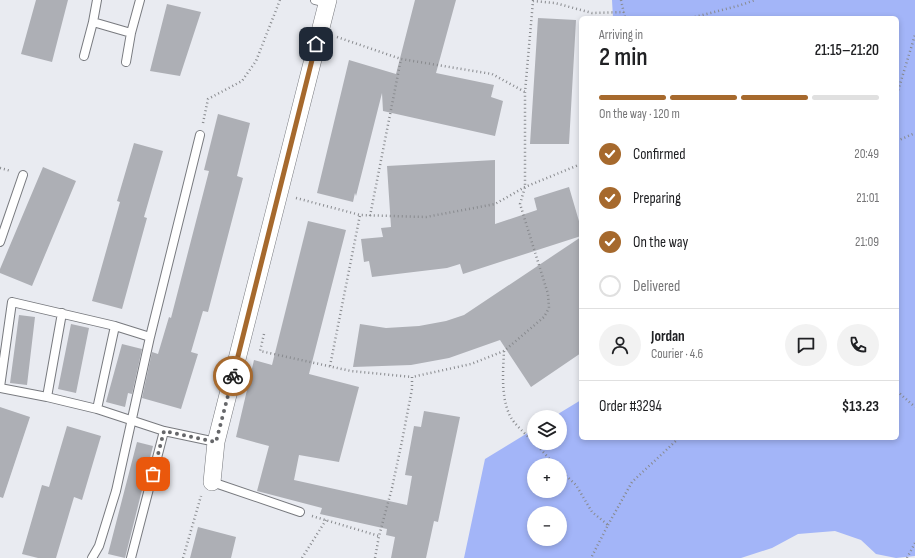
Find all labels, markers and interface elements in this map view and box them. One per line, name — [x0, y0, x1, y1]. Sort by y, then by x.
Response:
pin — [299, 27, 333, 61]
text: Arriving in — [599, 27, 643, 43]
icon: home — [305, 33, 327, 55]
text: 21:15–21:20 — [815, 41, 879, 60]
text: 2 min — [599, 42, 648, 73]
text: On the way · 120 m — [599, 106, 680, 122]
icon: check — [599, 143, 621, 165]
text: Confirmed — [633, 145, 686, 164]
text: 20:49 — [854, 146, 879, 162]
icon: check — [599, 187, 621, 209]
text: Preparing — [633, 189, 681, 208]
text: 21:01 — [856, 190, 879, 206]
icon: check — [599, 231, 621, 253]
text: On the way — [633, 233, 688, 252]
text: 21:09 — [855, 234, 879, 250]
text: Delivered — [633, 277, 680, 296]
button: person — [599, 324, 641, 366]
button: chat — [785, 324, 827, 366]
button: phone — [837, 324, 879, 366]
text: Jordan — [651, 327, 685, 346]
text: Courier · 4.6 — [651, 346, 703, 362]
courier — [213, 356, 253, 396]
icon: bike — [222, 365, 244, 387]
text: Order #3294 — [599, 397, 662, 416]
text: $13.23 — [842, 397, 879, 416]
map controls — [527, 410, 567, 546]
button: layers — [527, 410, 567, 450]
pin — [136, 457, 170, 491]
button: + — [527, 458, 567, 498]
icon: bag — [142, 463, 164, 485]
button: − — [527, 506, 567, 546]

